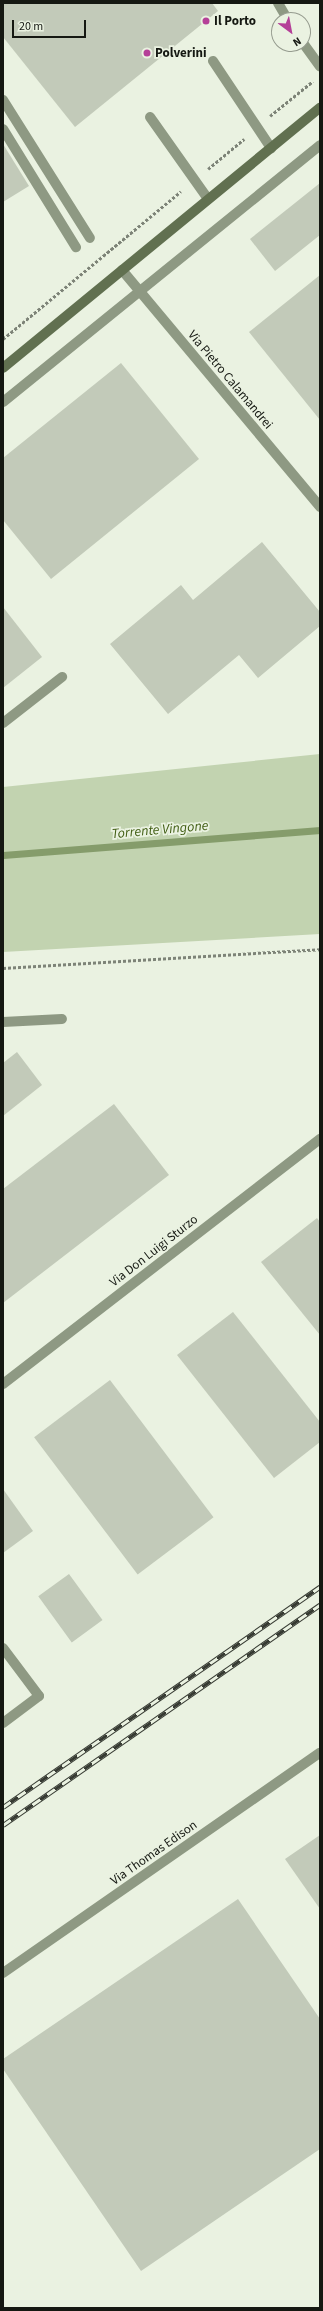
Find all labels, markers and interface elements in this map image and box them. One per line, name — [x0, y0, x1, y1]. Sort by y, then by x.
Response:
scale bar — [14, 12, 88, 38]
north arrow — [271, 12, 311, 52]
place label: Il Porto — [214, 13, 256, 29]
marker: Il Porto — [201, 16, 211, 26]
text: 20 m — [19, 18, 43, 35]
text: N — [290, 33, 304, 50]
place label: Polverini — [155, 45, 207, 61]
marker: Polverini — [142, 48, 152, 58]
street label: Via Pietro Calamandrei — [184, 328, 276, 432]
water label: Torrente Vingone — [111, 817, 209, 843]
street label: Via Don Luigi Sturzo — [107, 1212, 201, 1290]
street label: Via Thomas Edison — [108, 1817, 200, 1889]

